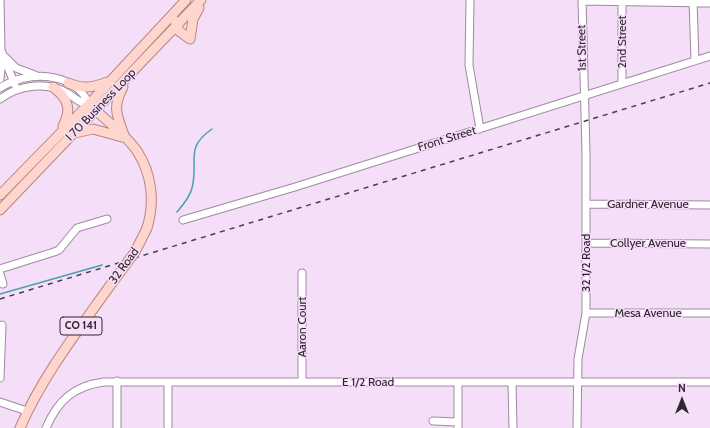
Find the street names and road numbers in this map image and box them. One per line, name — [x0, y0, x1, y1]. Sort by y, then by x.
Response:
street label: 2nd Street — [615, 15, 629, 69]
street label: 1st Street — [574, 25, 590, 71]
street label: I 70 Business Loop — [63, 66, 139, 144]
street label: Front Street — [416, 123, 478, 155]
street label: Gardner Avenue — [607, 197, 689, 211]
street label: 32 1/2 Road — [579, 234, 593, 292]
street label: Collyer Avenue — [610, 236, 686, 250]
street label: 32 Road — [106, 245, 142, 287]
street label: Aaron Court — [295, 297, 309, 357]
street label: Mesa Avenue — [614, 306, 682, 320]
road number: CO 141 — [60, 317, 102, 335]
street label: E 1/2 Road — [342, 375, 394, 389]

